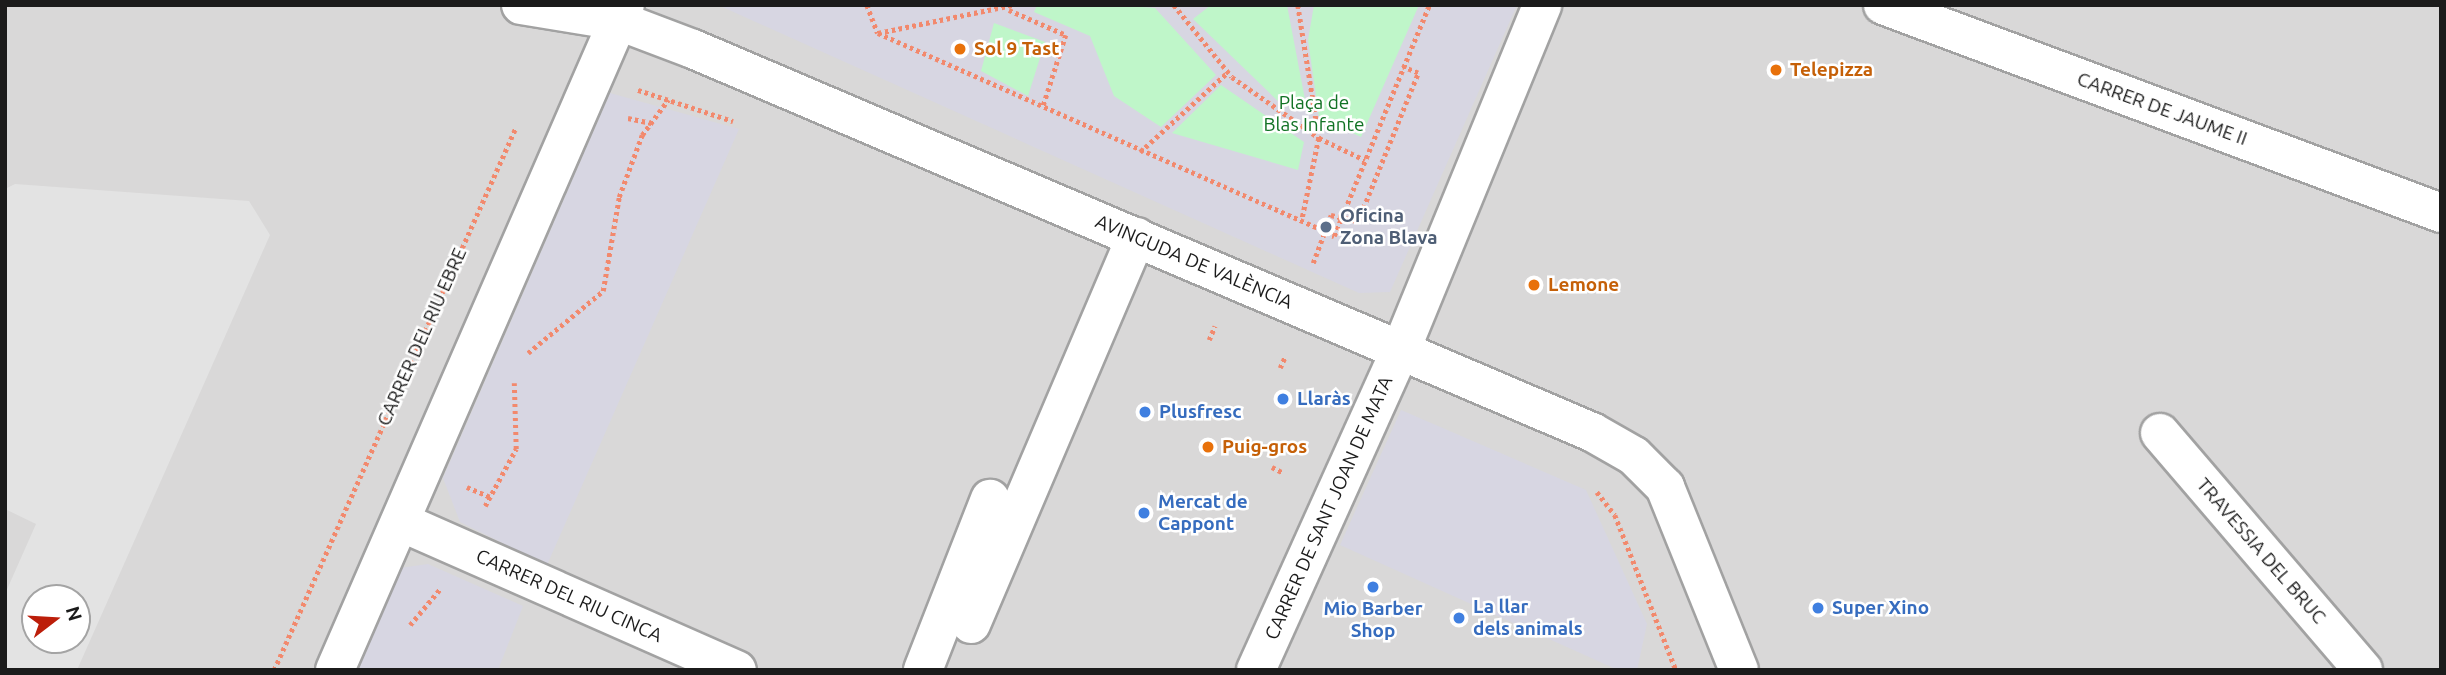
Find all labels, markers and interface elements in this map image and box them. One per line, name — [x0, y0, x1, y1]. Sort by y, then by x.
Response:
place label: Sol 9 Tast — [974, 38, 1059, 60]
marker: Sol 9 Tast — [952, 41, 968, 57]
place label: Telepizza — [1790, 59, 1873, 81]
marker: Telepizza — [1768, 62, 1784, 78]
street label: CARRER DE JAUME II — [2074, 68, 2250, 150]
park label: Plaça de Blas Infante — [1264, 92, 1364, 136]
place label: Oficina Zona Blava — [1340, 205, 1438, 249]
street label: AVINGUDA DE VALÈNCIA — [1092, 210, 1296, 314]
marker: Oficina Zona Blava — [1318, 219, 1334, 235]
street label: CARRER DEL RIU EBRE — [372, 244, 472, 430]
place label: Lemone — [1548, 274, 1619, 296]
marker: Lemone — [1526, 277, 1542, 293]
street label: CARRER DE SANT JOAN DE MATA — [1260, 372, 1398, 644]
place label: Llaràs — [1297, 388, 1351, 410]
marker: Llaràs — [1275, 391, 1291, 407]
place label: Plusfresc — [1159, 401, 1242, 423]
marker: Plusfresc — [1137, 404, 1153, 420]
place label: Puig-gros — [1222, 436, 1307, 458]
marker: Puig-gros — [1200, 439, 1216, 455]
street label: TRAVESSIA DEL BRUC — [2192, 474, 2330, 628]
place label: Mercat de Cappont — [1158, 491, 1248, 535]
marker: Mercat de Cappont — [1136, 505, 1152, 521]
street label: CARRER DEL RIU CINCA — [472, 545, 666, 647]
marker: Mio Barber Shop — [1365, 579, 1381, 595]
north arrow — [21, 584, 91, 654]
place label: La llar dels animals — [1473, 596, 1583, 640]
place label: Super Xino — [1832, 597, 1929, 619]
place label: Mio Barber Shop — [1324, 598, 1422, 642]
marker: Super Xino — [1810, 600, 1826, 616]
text: N — [62, 603, 87, 623]
marker: La llar dels animals — [1451, 610, 1467, 626]

